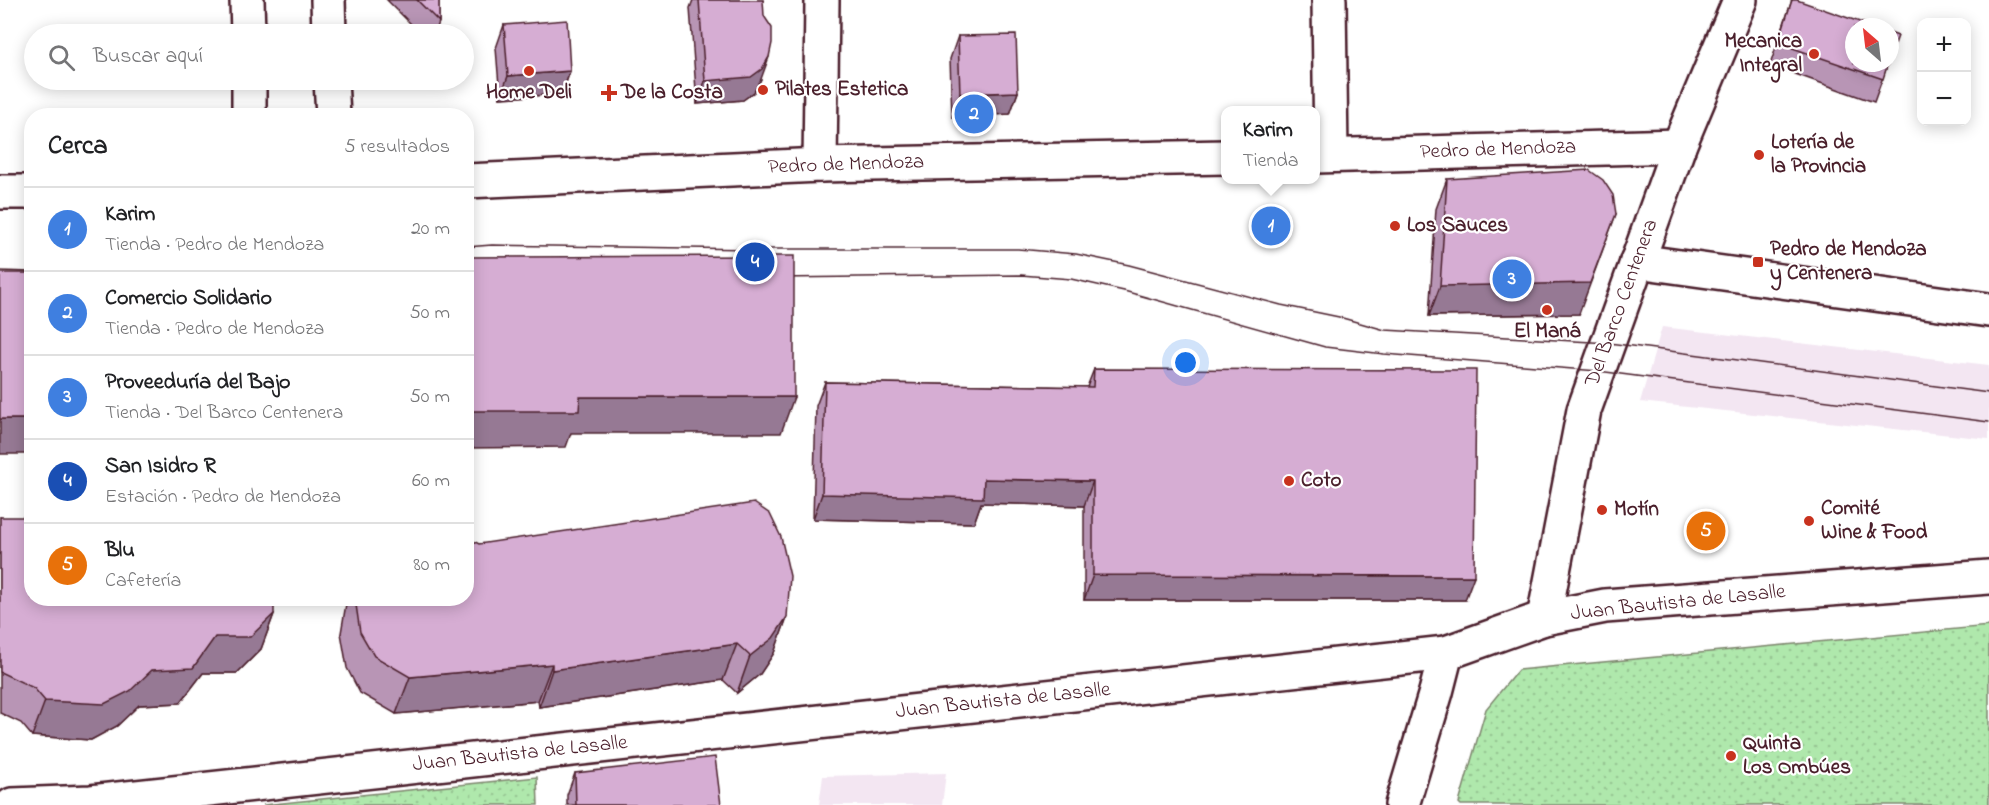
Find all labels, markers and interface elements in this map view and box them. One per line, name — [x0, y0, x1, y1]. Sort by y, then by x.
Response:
north arrow — [1845, 18, 1899, 72]
map controls — [1917, 18, 1971, 126]
button: + — [1917, 18, 1971, 72]
search box — [24, 24, 474, 90]
place label: Mecanica Integral — [1724, 27, 1802, 83]
icon: search — [45, 41, 78, 74]
text: Buscar aquí — [93, 41, 203, 73]
marker: Mecanica Integral — [1807, 47, 1821, 61]
marker: Home Deli — [522, 64, 536, 78]
button: − — [1917, 72, 1971, 126]
place label: Pilates Estetica — [775, 75, 908, 105]
place label: Home Deli — [486, 78, 572, 108]
place label: De la Costa — [620, 78, 723, 108]
marker: Pilates Estetica — [756, 83, 770, 97]
marker: De la Costa — [602, 86, 616, 100]
pin: 2 — [954, 92, 994, 136]
popup — [1221, 106, 1320, 184]
text: Karim — [1243, 115, 1293, 147]
text: Cerca — [48, 128, 108, 166]
place label: Lotería de la Provincia — [1771, 128, 1866, 182]
street label: Pedro de Mendoza — [1419, 132, 1577, 168]
text: 5 resultados — [344, 133, 450, 162]
street label: Pedro de Mendoza — [767, 147, 925, 183]
text: Tienda — [1243, 147, 1298, 176]
marker: Lotería de la Provincia — [1752, 148, 1766, 162]
text: Karim — [105, 199, 155, 231]
pin: 1 — [1252, 204, 1290, 248]
place label: Los Sauces — [1407, 211, 1508, 241]
text: 1 — [64, 215, 71, 244]
text: 20 m — [411, 215, 450, 244]
street label: Del Barco Centenera — [1577, 215, 1666, 392]
marker: Los Sauces — [1388, 219, 1402, 233]
text: Tienda · Pedro de Mendoza — [105, 231, 324, 260]
place label: Pedro de Mendoza y Centenera — [1770, 235, 1927, 291]
pin: 4 — [736, 240, 774, 284]
marker: Pedro de Mendoza y Centenera — [1751, 255, 1765, 269]
pin: 3 — [1492, 256, 1532, 302]
text: Comercio Solidario — [105, 283, 272, 315]
text: 2 — [63, 299, 72, 328]
text: 50 m — [409, 299, 450, 328]
marker: El Maná — [1540, 303, 1554, 317]
text: Tienda · Pedro de Mendoza — [105, 315, 324, 344]
place label: El Maná — [1514, 317, 1581, 347]
your location — [1171, 348, 1200, 377]
text: Proveeduría del Bajo — [105, 367, 291, 399]
text: 3 — [63, 383, 72, 412]
text: 50 m — [409, 383, 450, 412]
text: Tienda · Del Barco Centenera — [105, 399, 343, 428]
text: San Isidro R — [105, 451, 216, 483]
place label: Coto — [1301, 466, 1342, 496]
text: 4 — [63, 467, 72, 496]
text: 60 m — [412, 467, 450, 496]
marker: Coto — [1282, 474, 1296, 488]
text: Estación · Pedro de Mendoza — [105, 483, 341, 512]
place label: Comité Wine & Food — [1821, 494, 1928, 548]
place label: Motín — [1614, 495, 1659, 525]
marker: Motín — [1595, 503, 1609, 517]
pin: 5 — [1686, 508, 1726, 554]
marker: Comité Wine & Food — [1802, 514, 1816, 528]
text: Blu — [105, 535, 135, 567]
text: 5 — [62, 551, 73, 580]
text: 80 m — [413, 551, 450, 580]
text: Cafetería — [105, 567, 181, 596]
street label: Juan Bautista de Lasalle — [1569, 577, 1787, 629]
street label: Juan Bautista de Lasalle — [894, 675, 1112, 727]
street label: Juan Bautista de Lasalle — [411, 728, 629, 780]
place label: Quinta Los Ombúes — [1743, 729, 1851, 783]
marker: Quinta Los Ombúes — [1724, 749, 1738, 763]

